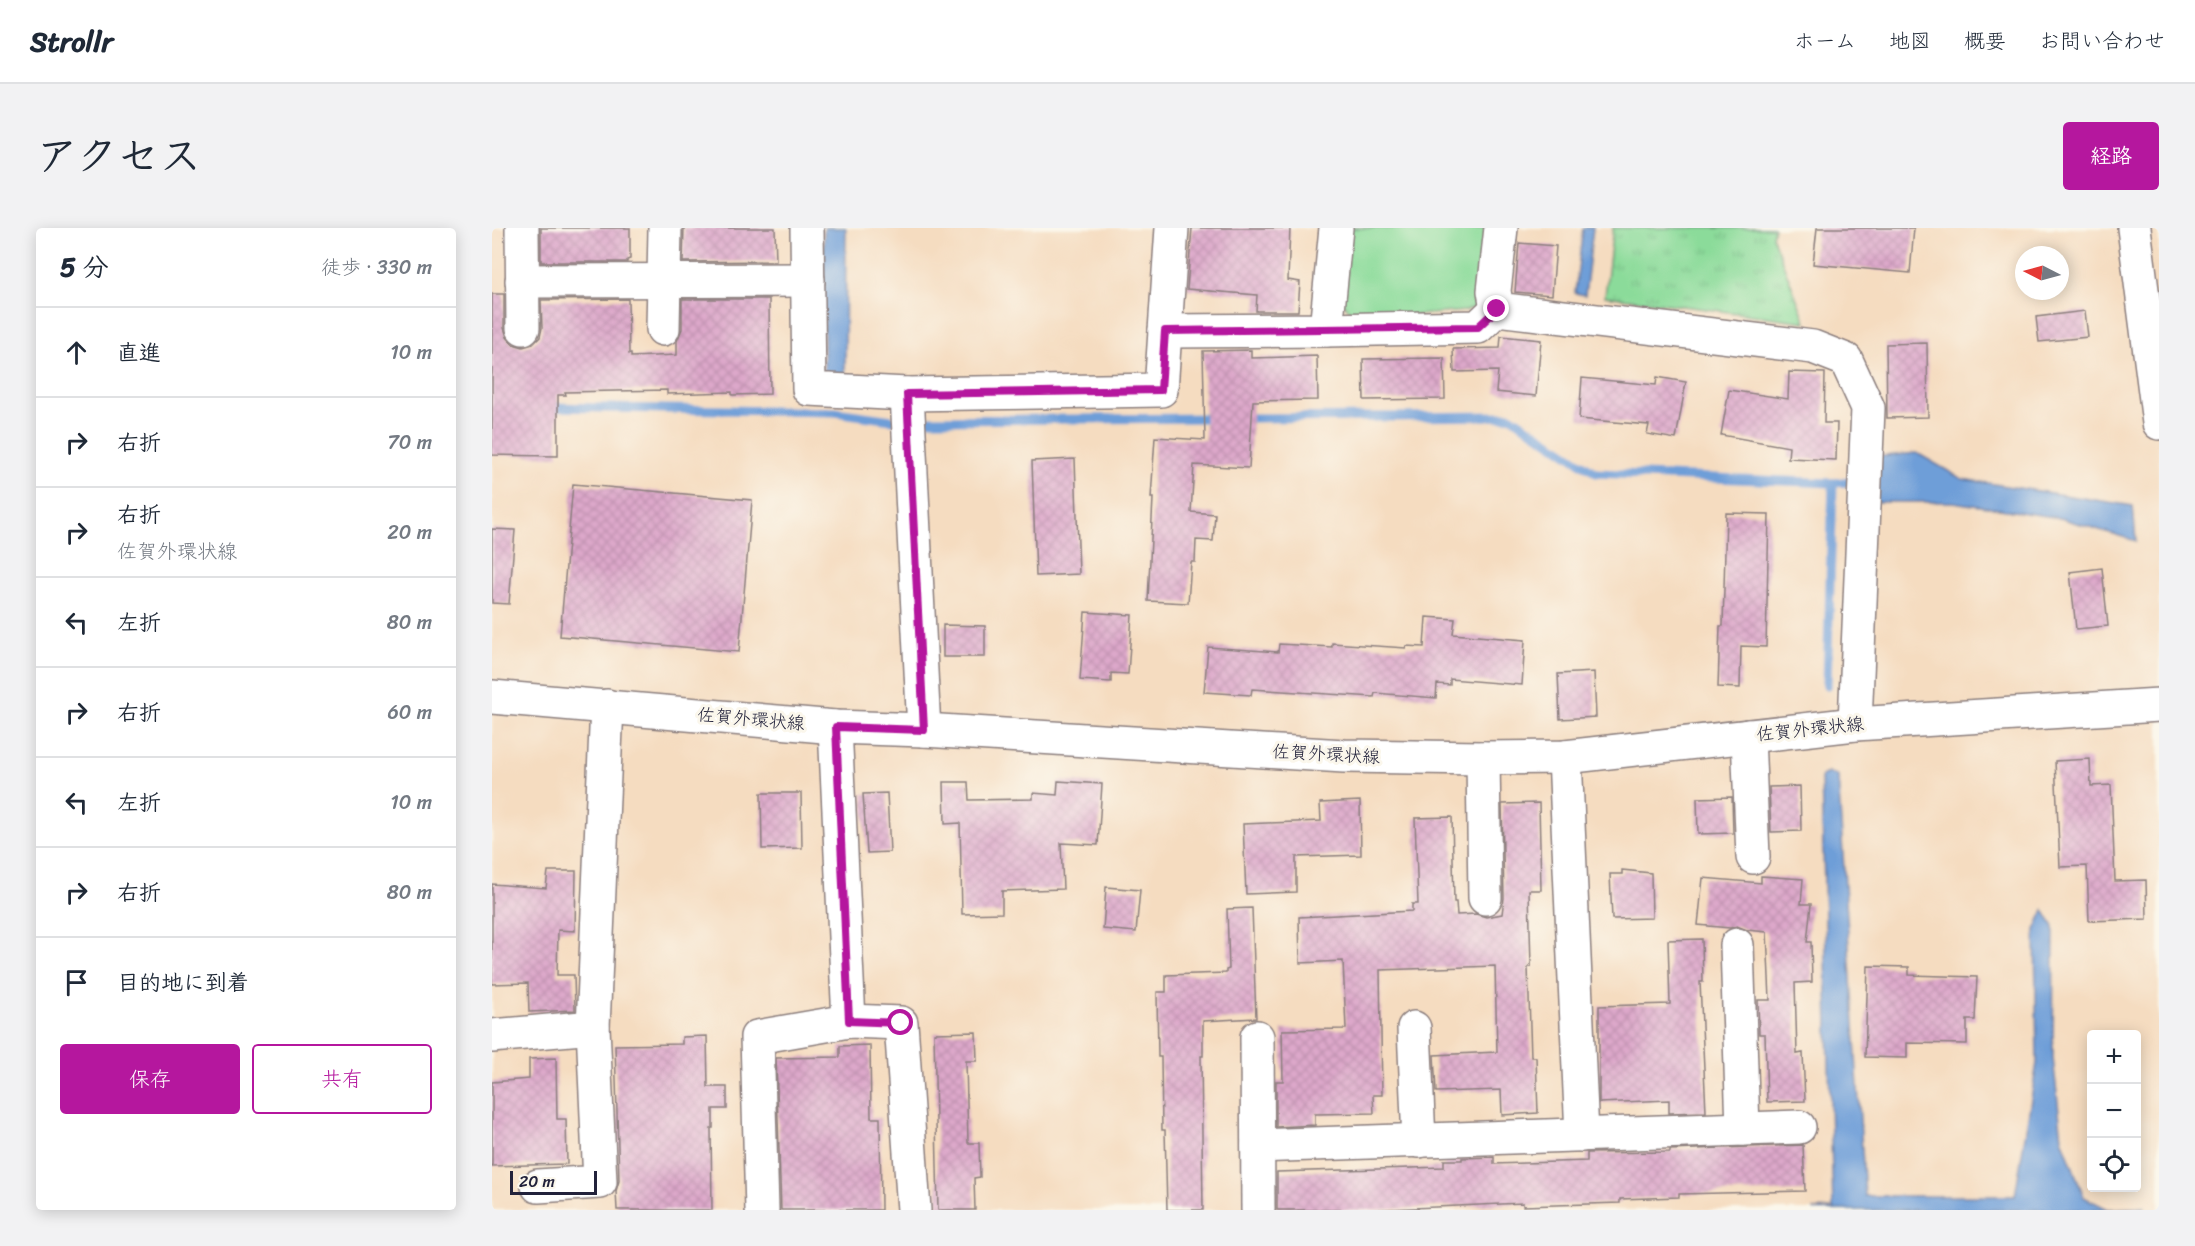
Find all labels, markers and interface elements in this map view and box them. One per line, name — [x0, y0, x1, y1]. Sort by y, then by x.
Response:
text: Strollr — [30, 17, 113, 66]
text: ホーム — [1794, 22, 1856, 60]
text: 地図 — [1889, 22, 1931, 60]
text: 概要 — [1964, 22, 2006, 60]
text: お問い合わせ — [2039, 22, 2165, 60]
text: アクセス — [36, 119, 201, 193]
button: 経路 — [2063, 122, 2159, 190]
text: 5 分 — [60, 244, 109, 290]
north arrow — [2015, 246, 2069, 300]
text: 徒歩 · 330 m — [321, 250, 432, 285]
route end — [1483, 295, 1509, 321]
text: 直進 — [117, 333, 161, 372]
text: 10 m — [390, 335, 432, 370]
icon: ahead — [60, 336, 93, 369]
text: 右折 — [117, 423, 161, 462]
text: 70 m — [387, 425, 432, 460]
icon: right — [60, 426, 93, 459]
text: 右折 — [117, 495, 161, 534]
text: 20 m — [387, 515, 432, 550]
icon: right — [60, 516, 93, 549]
text: 佐賀外環状線 — [117, 534, 237, 569]
text: 左折 — [117, 603, 161, 642]
text: 80 m — [387, 605, 432, 640]
icon: left — [60, 606, 93, 639]
text: 右折 — [117, 693, 161, 732]
text: 60 m — [387, 695, 432, 730]
icon: right — [60, 696, 93, 729]
street label: 佐賀外環状線 — [696, 698, 806, 740]
street label: 佐賀外環状線 — [1755, 707, 1865, 751]
street label: 佐賀外環状線 — [1271, 735, 1381, 773]
text: 左折 — [117, 783, 161, 822]
text: 10 m — [390, 785, 432, 820]
icon: left — [60, 786, 93, 819]
text: 右折 — [117, 873, 161, 912]
text: 80 m — [387, 875, 432, 910]
icon: right — [60, 876, 93, 909]
text: 目的地に到着 — [117, 963, 249, 1002]
icon: arrive — [60, 966, 93, 999]
route start — [887, 1009, 913, 1035]
map controls — [2087, 1030, 2141, 1192]
button: + — [2087, 1030, 2141, 1084]
button: 保存 — [60, 1044, 240, 1114]
button: 共有 — [252, 1044, 432, 1114]
button: − — [2087, 1084, 2141, 1138]
button: locate — [2087, 1138, 2141, 1192]
text: 20 m — [519, 1167, 555, 1196]
scale bar — [510, 1168, 597, 1196]

